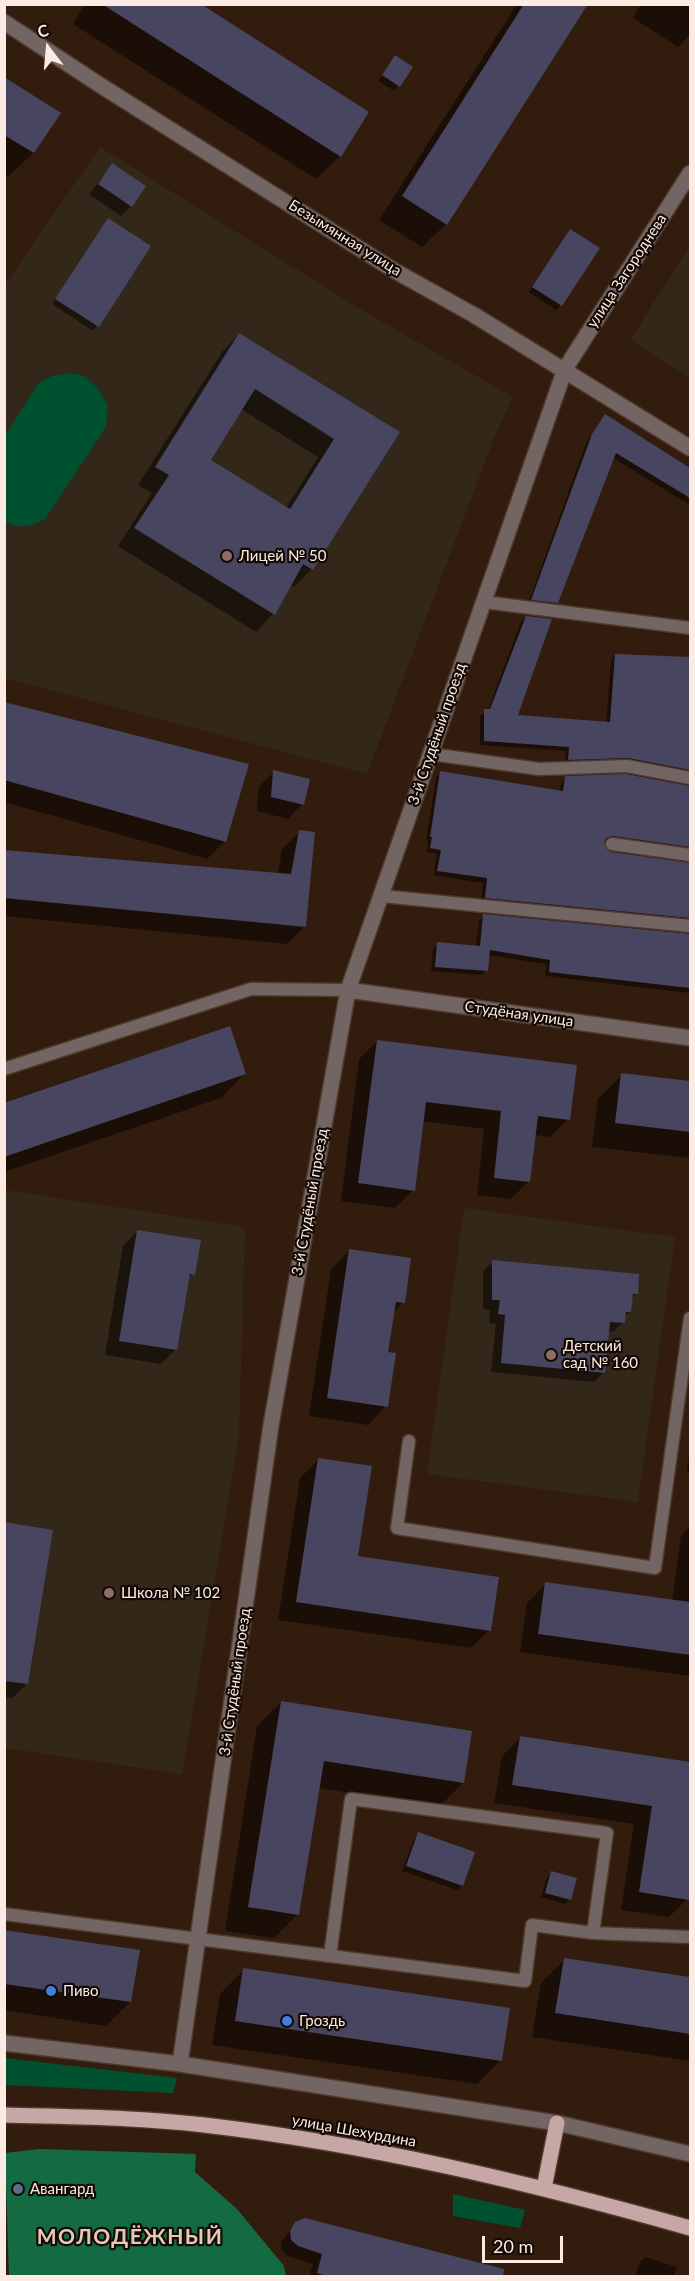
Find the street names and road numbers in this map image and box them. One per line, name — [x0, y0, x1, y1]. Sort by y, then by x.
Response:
street label: Безымянная улица — [285, 196, 405, 280]
street label: улица Загороднева — [583, 211, 671, 331]
street label: 3-й Студёный проезд — [404, 661, 470, 807]
street label: Студёная улица — [464, 997, 574, 1031]
street label: 3-й Студёный проезд — [288, 1127, 332, 1277]
street label: 3-й Студёный проезд — [216, 1607, 254, 1757]
street label: улица Шехурдина — [291, 2111, 417, 2151]

